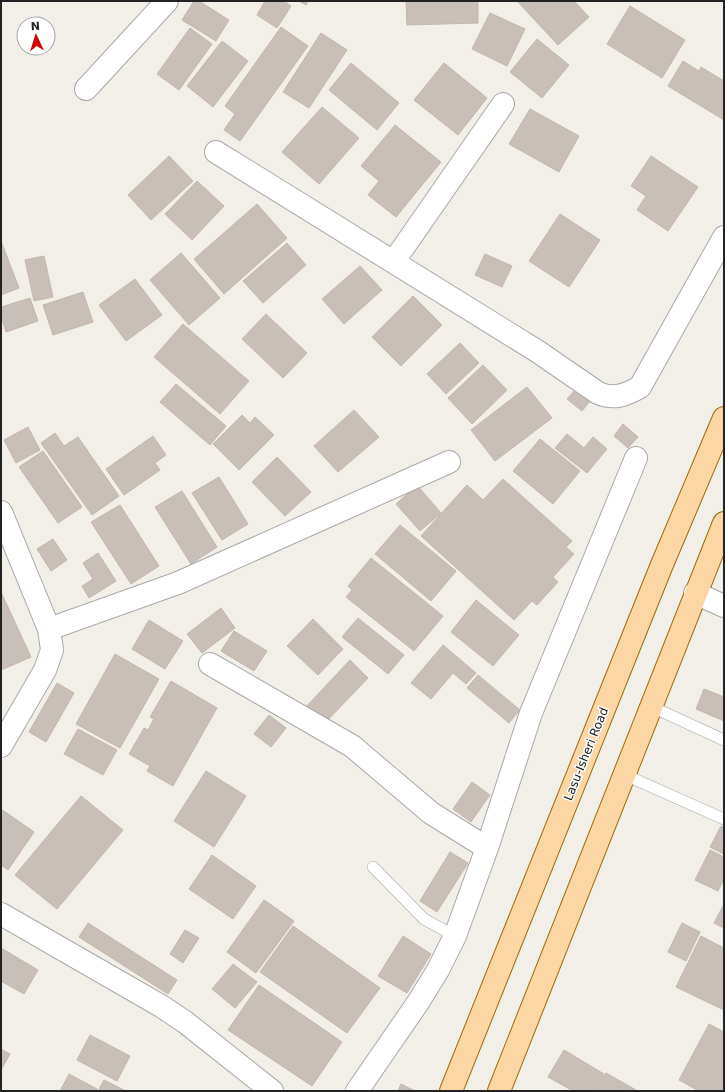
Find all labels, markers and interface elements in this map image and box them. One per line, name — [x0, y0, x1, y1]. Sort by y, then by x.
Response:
north arrow — [16, 16, 56, 56]
text: N — [30, 20, 40, 33]
street label: Lasu-Isheri Road — [561, 705, 611, 803]

